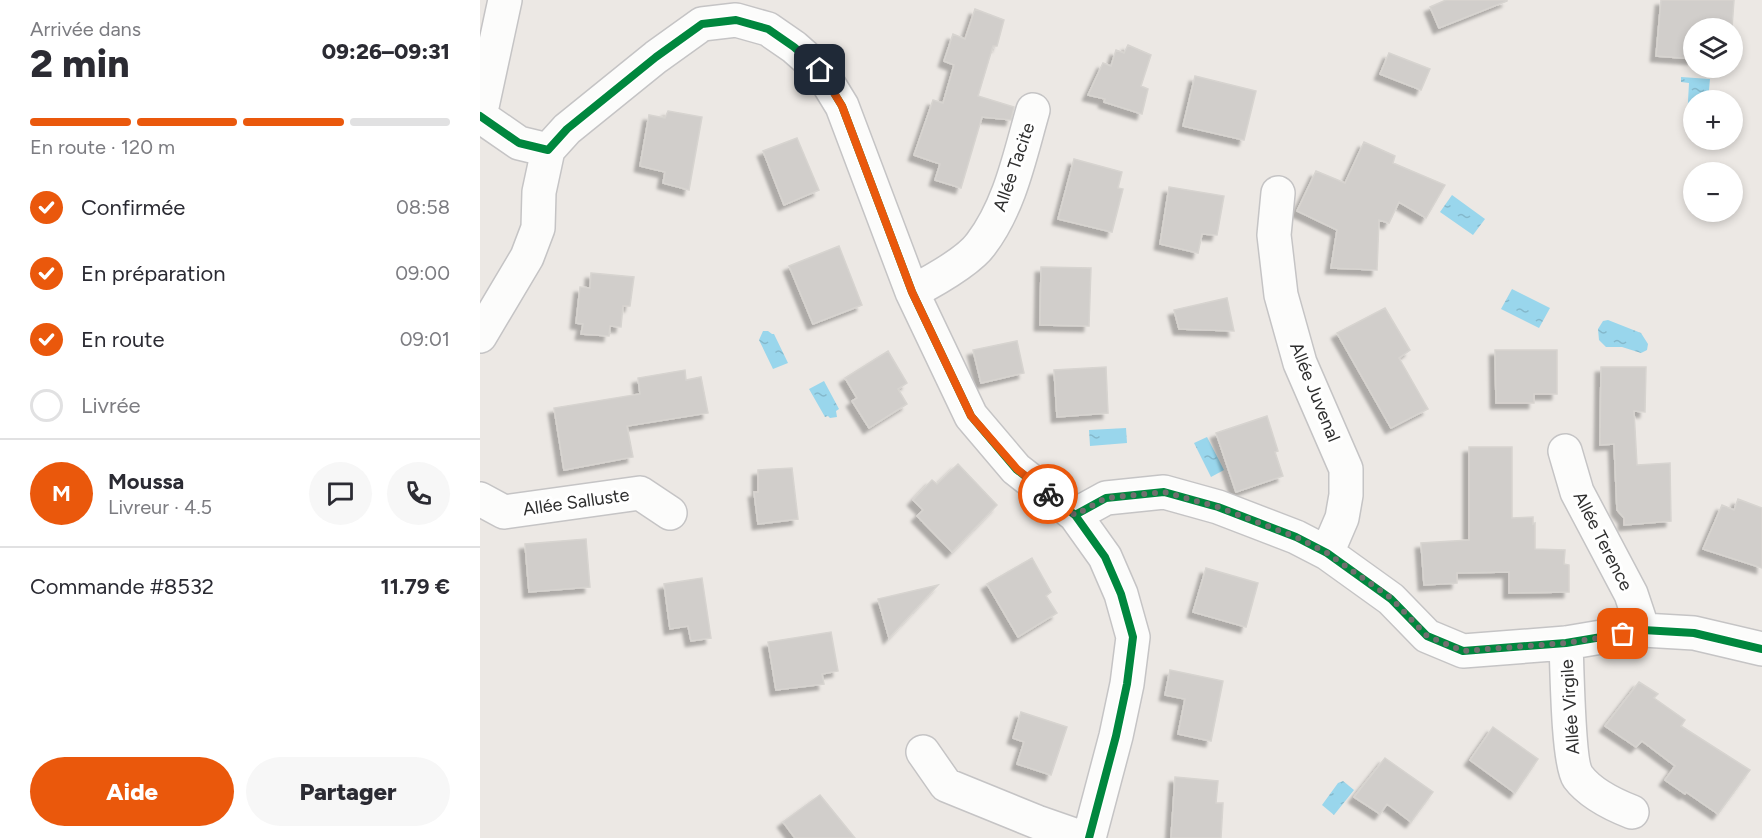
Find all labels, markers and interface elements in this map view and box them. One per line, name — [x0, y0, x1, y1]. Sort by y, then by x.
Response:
text: Arrivée dans — [30, 17, 141, 41]
map controls — [1683, 18, 1743, 222]
button: layers — [1683, 18, 1743, 78]
text: 09:26–09:31 — [322, 38, 450, 65]
text: 2 min — [30, 40, 130, 87]
pin — [794, 44, 845, 95]
icon: home — [803, 53, 836, 86]
button: + — [1683, 90, 1743, 150]
street label: Allée Tacite — [989, 119, 1040, 214]
text: En route · 120 m — [30, 135, 175, 159]
button: − — [1683, 162, 1743, 222]
icon: check — [30, 191, 63, 224]
text: Confirmée — [81, 194, 185, 221]
text: 08:58 — [396, 195, 450, 219]
icon: check — [30, 257, 63, 290]
text: En préparation — [81, 260, 226, 287]
text: 09:00 — [395, 261, 450, 285]
icon: check — [30, 323, 63, 356]
text: En route — [81, 326, 164, 353]
text: 09:01 — [400, 327, 450, 351]
street label: Allée Juvenal — [1285, 339, 1345, 445]
text: Livrée — [81, 392, 140, 419]
button: chat — [309, 462, 372, 525]
button: phone — [387, 462, 450, 525]
courier — [1018, 464, 1078, 524]
text: Moussa — [108, 468, 184, 495]
icon: bike — [1032, 478, 1065, 511]
text: M — [52, 480, 71, 507]
street label: Allée Salluste — [521, 484, 631, 520]
street label: Allée Terence — [1569, 488, 1637, 594]
text: Livreur · 4.5 — [108, 495, 212, 519]
text: Commande #8532 — [30, 573, 214, 600]
text: 11.79 € — [380, 573, 450, 600]
pin — [1597, 608, 1648, 659]
icon: bag — [1606, 617, 1639, 650]
street label: Allée Virgile — [1556, 658, 1584, 755]
button: Aide — [30, 757, 234, 826]
button: Partager — [246, 757, 450, 826]

